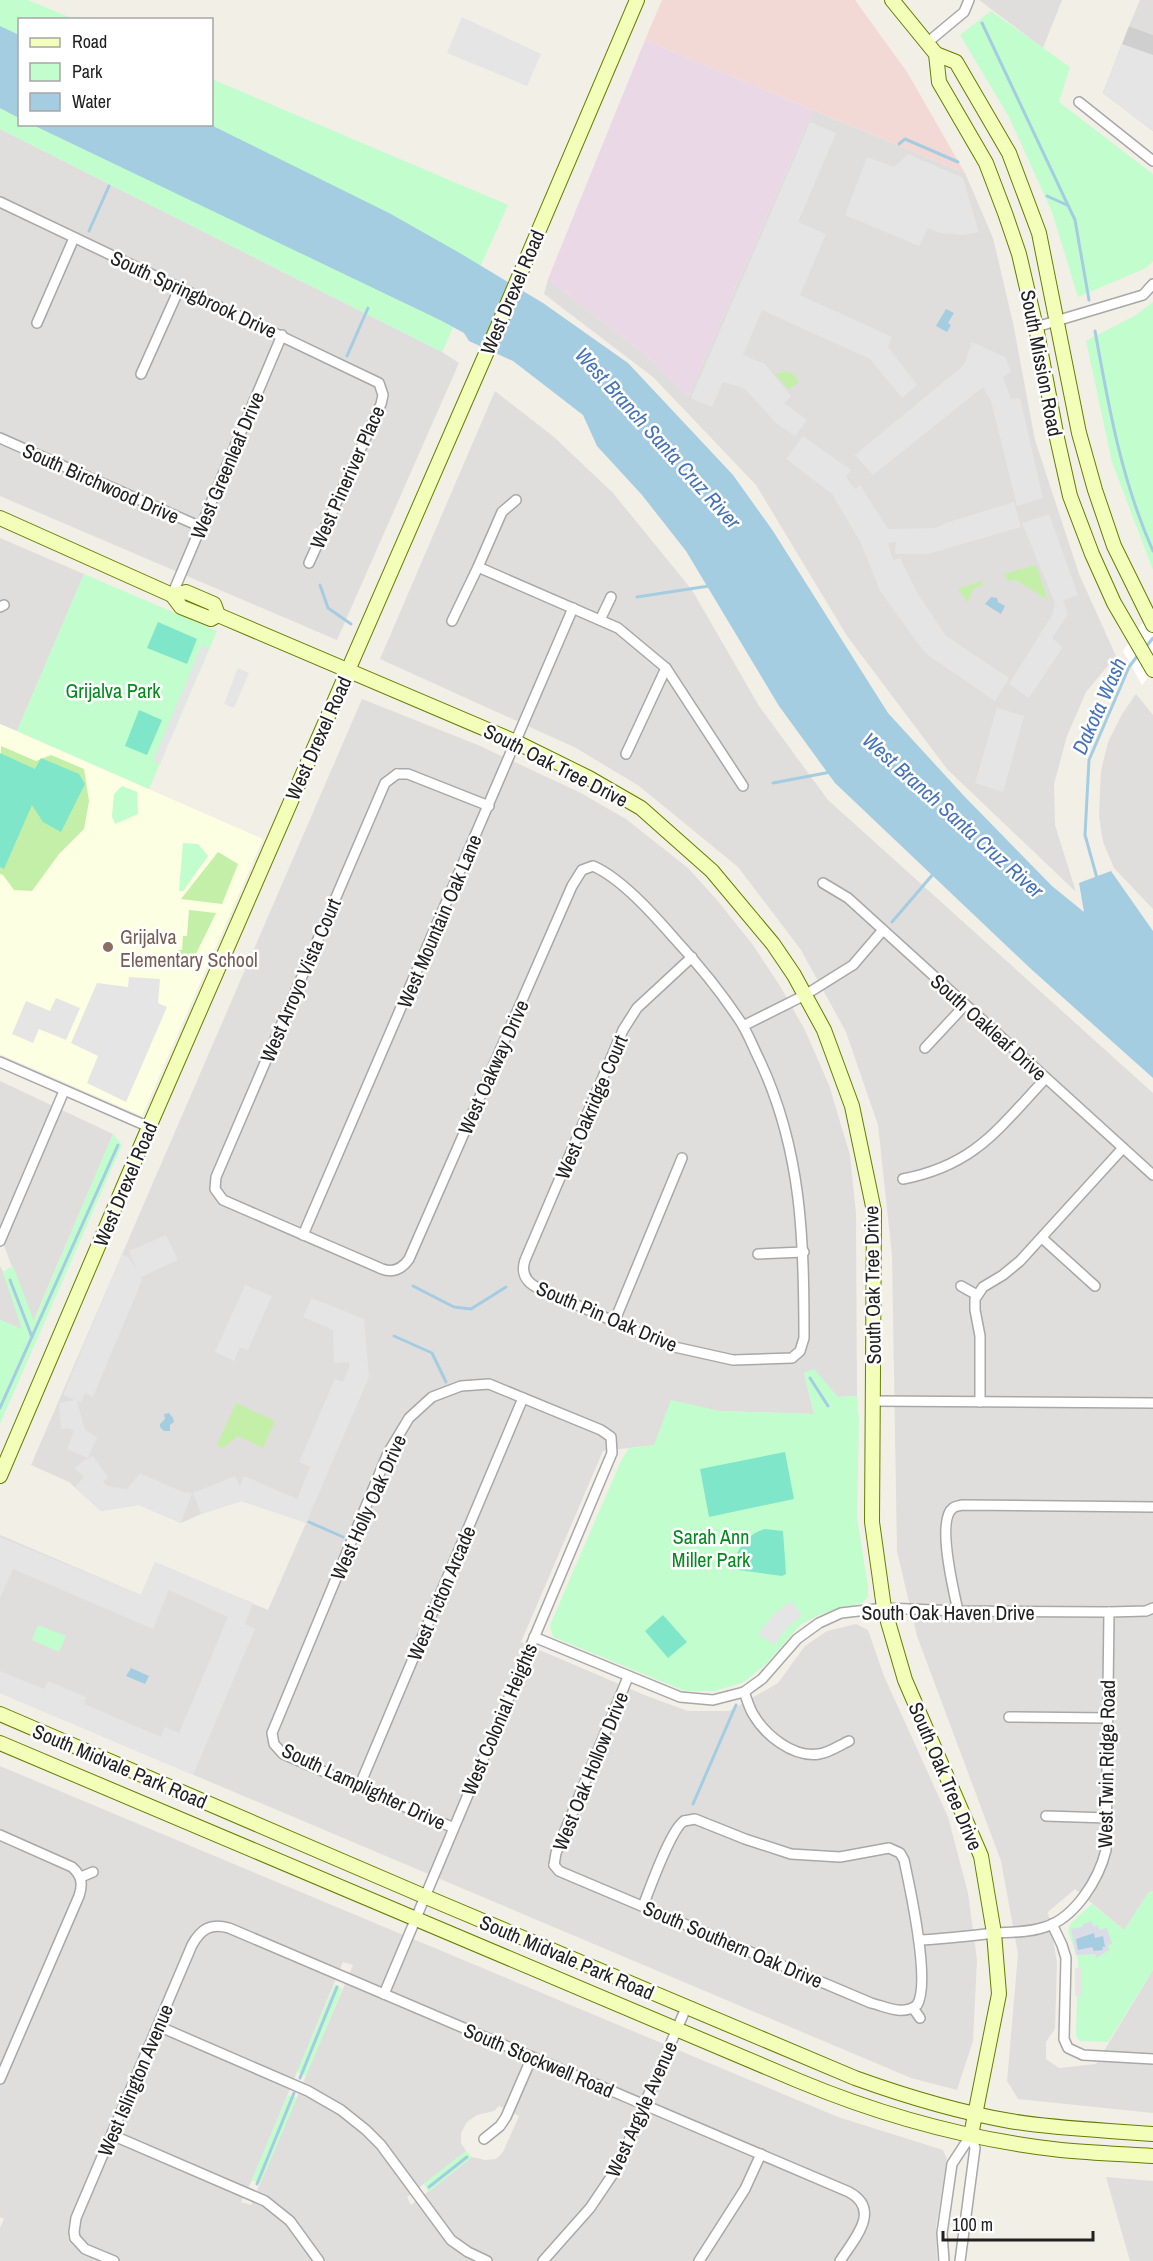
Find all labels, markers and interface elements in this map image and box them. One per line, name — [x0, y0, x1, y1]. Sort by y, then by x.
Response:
legend — [18, 18, 213, 126]
text: Road — [72, 29, 107, 54]
text: Park — [72, 59, 103, 84]
text: Water — [72, 89, 111, 114]
street label: West Drexel Road — [474, 226, 550, 358]
street label: South Springbrook Drive — [107, 244, 281, 344]
street label: South Mission Road — [1015, 287, 1069, 439]
water label: West Branch Santa Cruz River — [569, 341, 748, 536]
street label: West Greenleaf Drive — [184, 387, 270, 543]
street label: West Pineriver Place — [303, 401, 391, 553]
street label: South Birchwood Drive — [18, 436, 184, 530]
water label: Dakota Wash — [1065, 653, 1133, 759]
street label: West Drexel Road — [279, 672, 357, 804]
park label: Grijalva Park — [66, 677, 161, 704]
street label: South Oak Tree Drive — [479, 717, 633, 813]
water label: West Branch Santa Cruz River — [856, 726, 1051, 905]
street label: West Mountain Oak Lane — [390, 830, 488, 1012]
street label: West Arroyo Vista Court — [253, 894, 347, 1066]
place label: Grijalva Elementary School — [120, 923, 258, 973]
marker: Grijalva Elementary School — [101, 940, 115, 954]
street label: South Oakleaf Drive — [925, 968, 1053, 1086]
street label: West Oakway Drive — [451, 995, 535, 1139]
street label: West Oakridge Court — [549, 1031, 634, 1183]
street label: West Drexel Road — [87, 1118, 163, 1250]
street label: South Oak Tree Drive — [857, 1205, 887, 1365]
street label: South Pin Oak Drive — [532, 1274, 682, 1358]
street label: West Holly Oak Drive — [324, 1430, 412, 1584]
street label: West Picton Arcade — [400, 1522, 482, 1664]
park label: Sarah Ann Miller Park — [672, 1523, 751, 1573]
street label: South Oak Haven Drive — [861, 1599, 1035, 1626]
street label: West Colonial Heights — [455, 1639, 543, 1799]
street label: West Twin Ridge Road — [1091, 1680, 1121, 1848]
street label: West Oak Hollow Drive — [546, 1687, 634, 1855]
street label: South Oak Tree Drive — [903, 1698, 989, 1854]
street label: South Midvale Park Road — [29, 1717, 211, 1815]
street label: South Lamplighter Drive — [278, 1736, 450, 1836]
street label: South Southern Oak Drive — [639, 1894, 827, 1994]
street label: South Midvale Park Road — [476, 1908, 658, 2006]
street label: West Islington Avenue — [91, 2000, 179, 2160]
street label: South Stockwell Road — [460, 2016, 618, 2104]
street label: West Argyle Avenue — [599, 2037, 683, 2181]
scale bar — [943, 2204, 1093, 2242]
text: 100 m — [952, 2212, 993, 2237]

